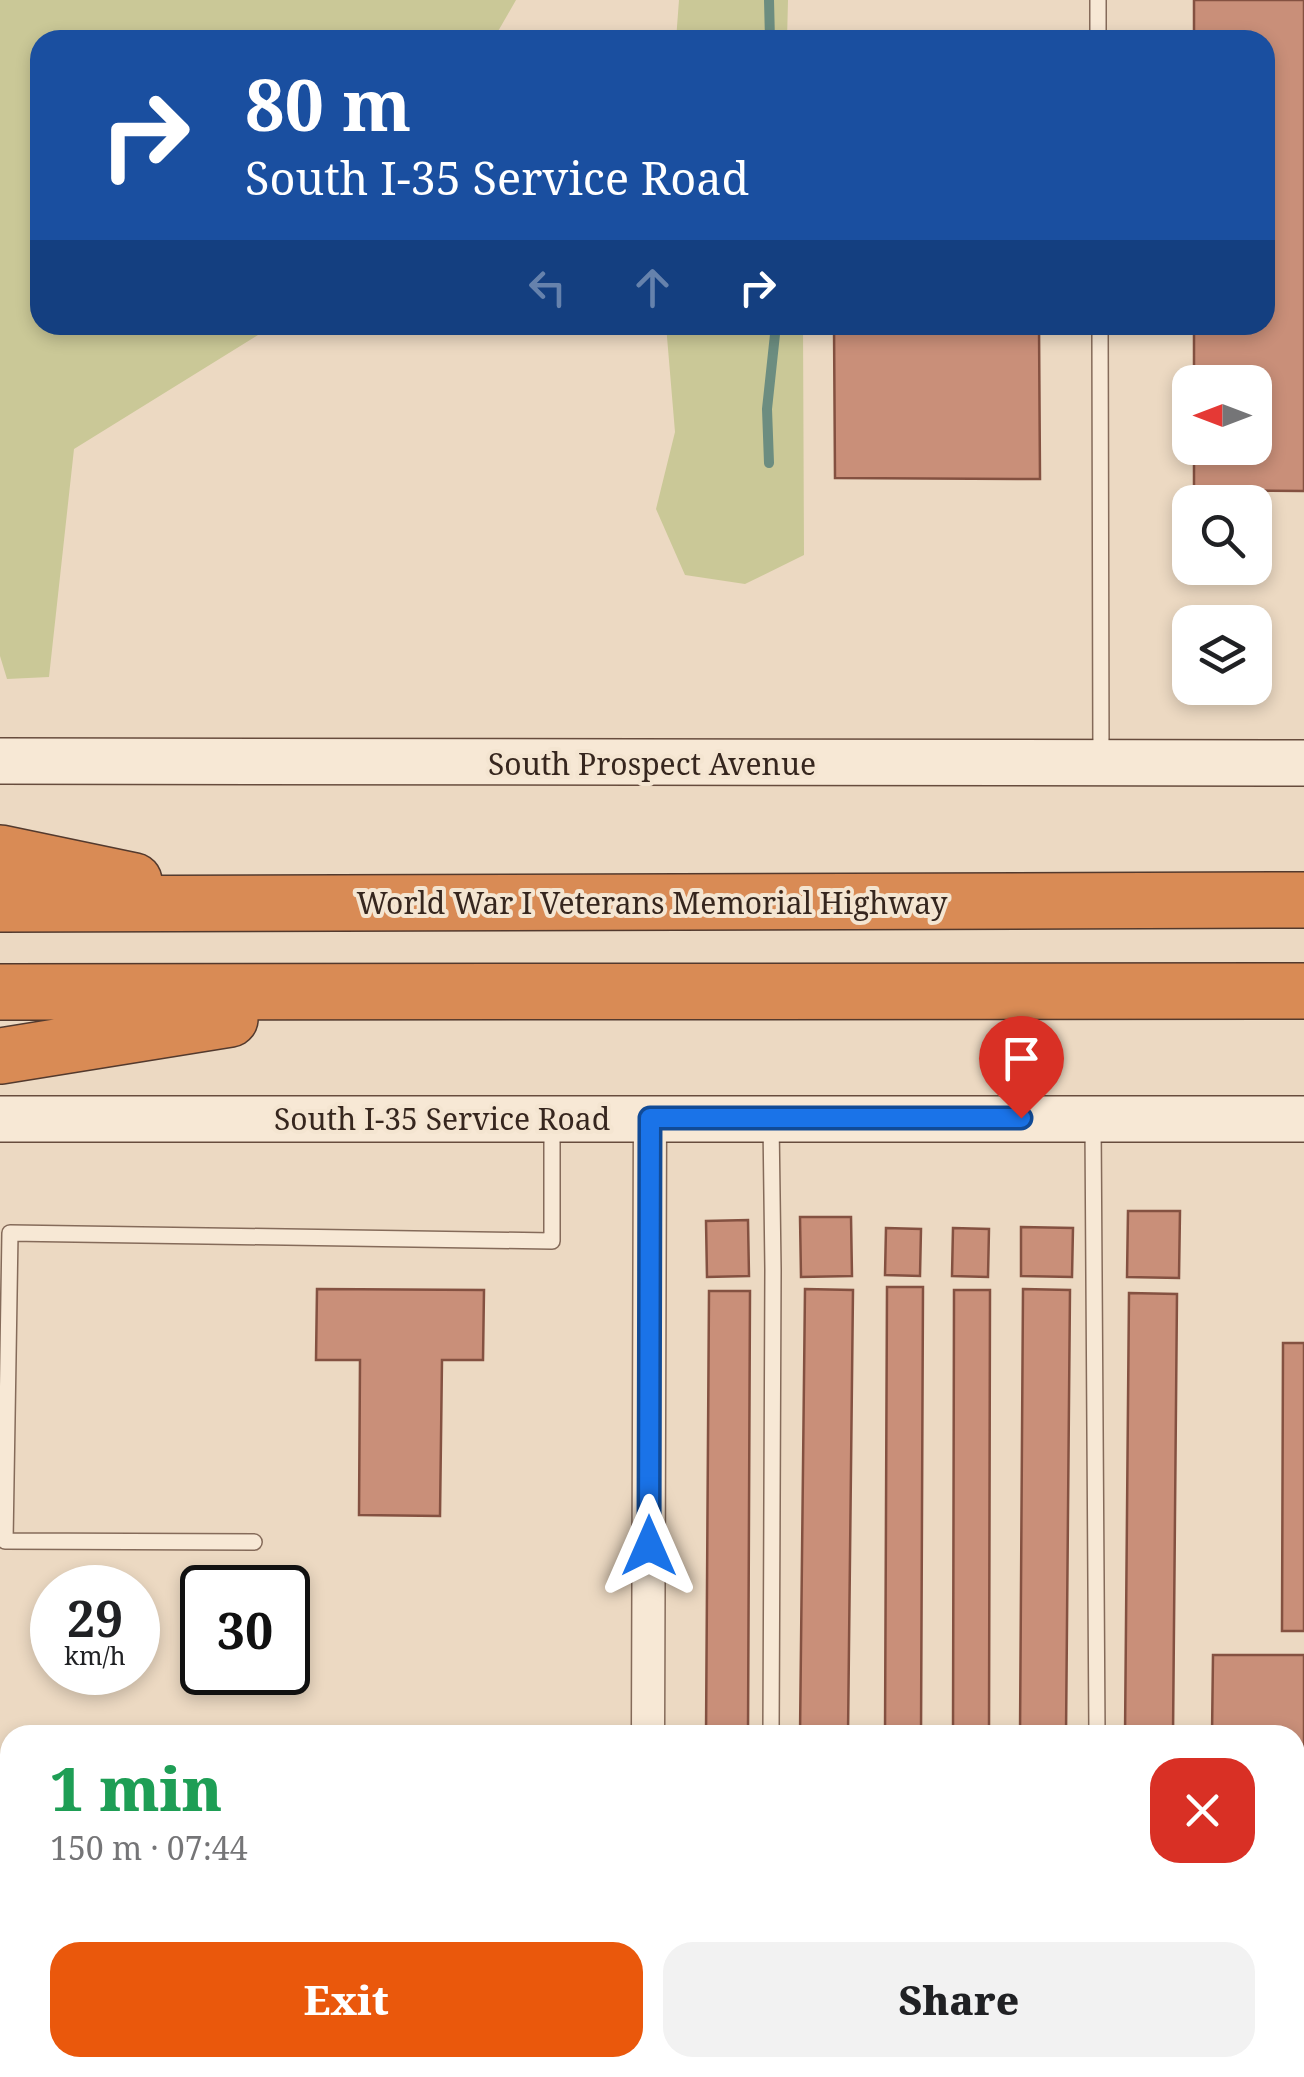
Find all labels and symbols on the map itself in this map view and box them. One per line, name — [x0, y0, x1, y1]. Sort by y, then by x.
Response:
north arrow — [1172, 365, 1272, 465]
street label: South Prospect Avenue — [488, 743, 816, 784]
street label: World War I Veterans Memorial Highway — [357, 882, 948, 923]
pin — [979, 1016, 1064, 1119]
street label: South I-35 Service Road — [274, 1098, 610, 1139]
position arrow — [597, 1494, 701, 1598]
speed limit sign: 30 — [180, 1565, 310, 1695]

